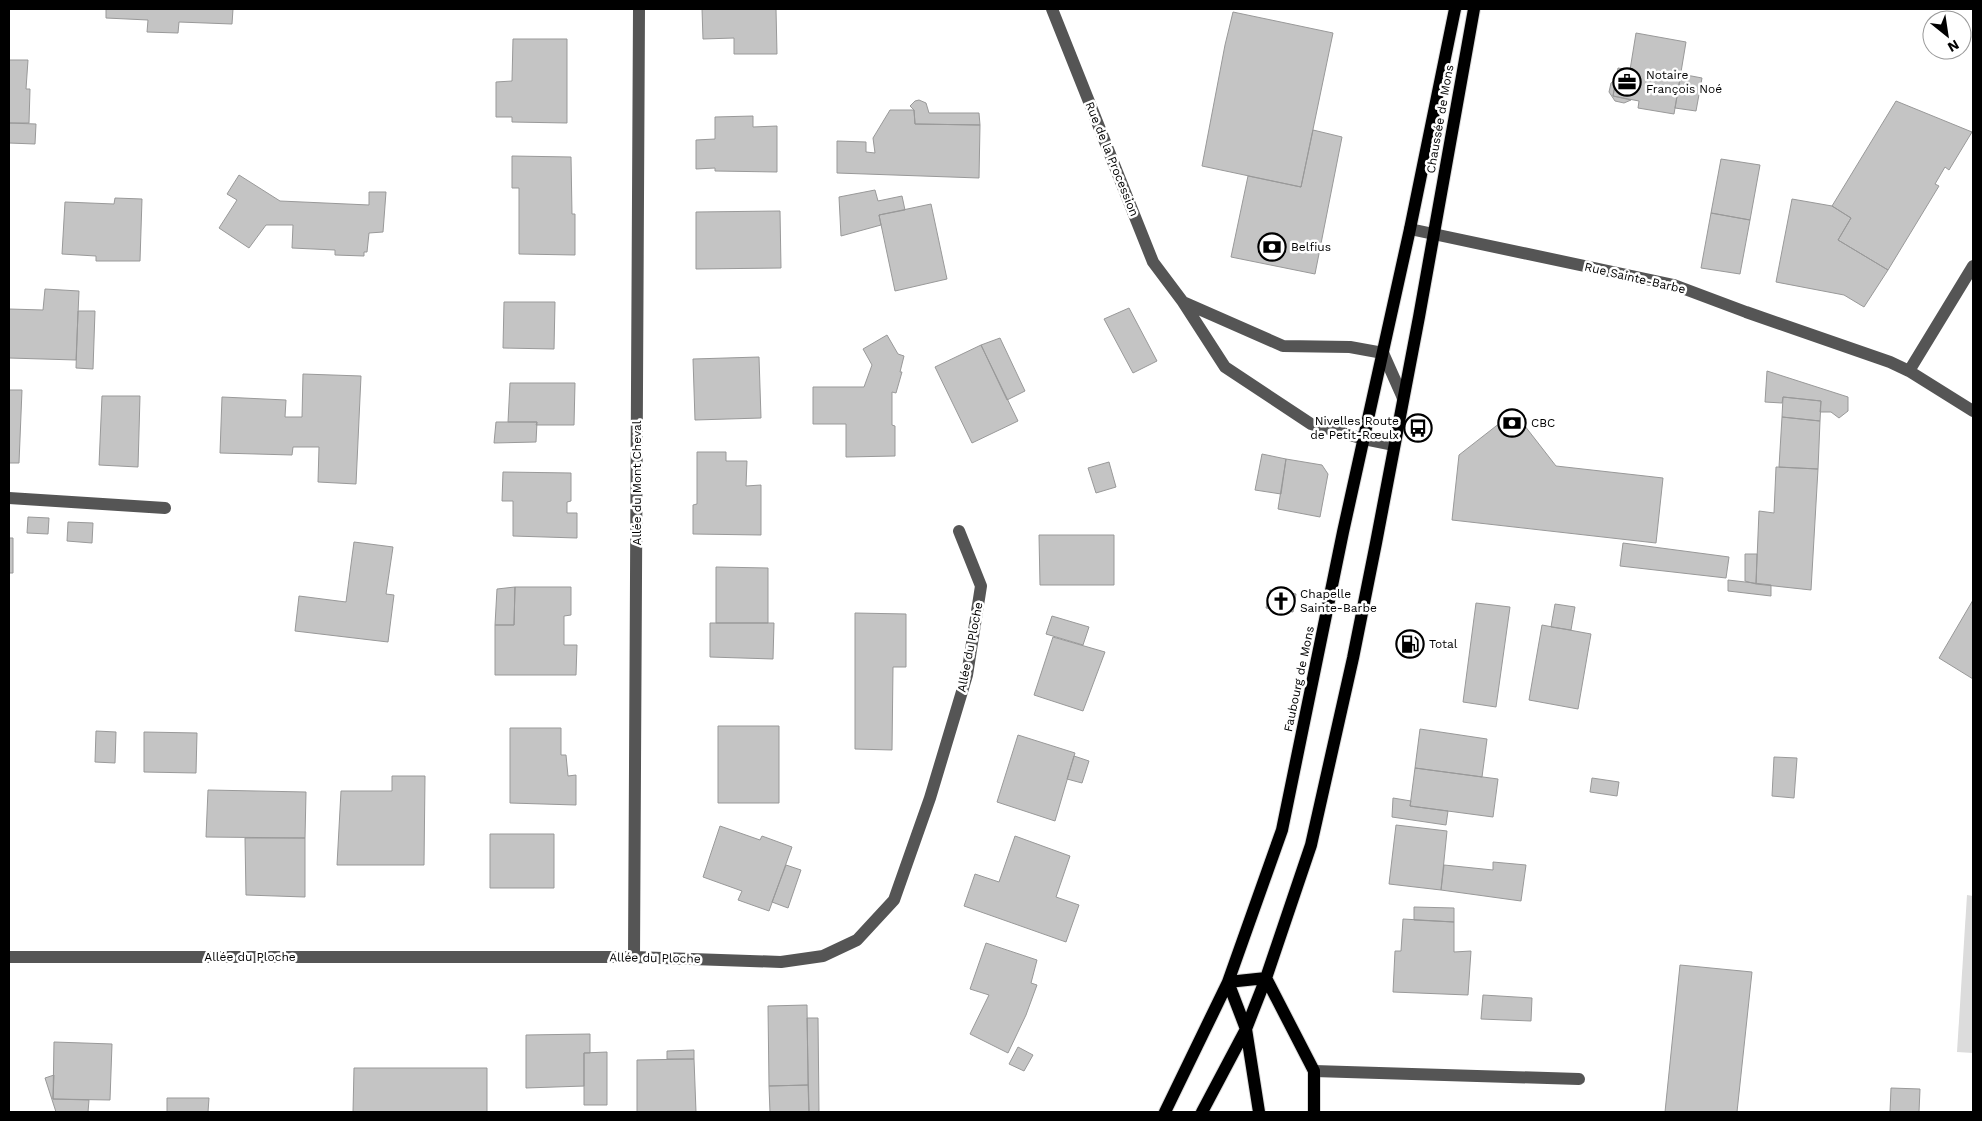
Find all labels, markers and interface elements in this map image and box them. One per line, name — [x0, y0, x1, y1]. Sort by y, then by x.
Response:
north arrow — [1922, 10, 1972, 60]
text: N — [1945, 37, 1962, 56]
street label: Chaussée de Mons — [1424, 64, 1456, 174]
office icon: Notaire François Noé — [1612, 67, 1642, 97]
place label: Notaire François Noé — [1646, 68, 1722, 96]
street label: Rue de la Procession — [1083, 100, 1141, 218]
bank icon: Belfius — [1257, 232, 1287, 262]
place label: Belfius — [1291, 240, 1331, 254]
street label: Rue Sainte-Barbe — [1583, 260, 1687, 296]
bank icon: CBC — [1497, 408, 1527, 438]
bus stop icon: Nivelles Route de Petit-Rœulx — [1403, 413, 1433, 443]
place label: Nivelles Route de Petit-Rœulx — [1310, 414, 1399, 442]
place label: CBC — [1531, 416, 1555, 430]
street label: Allée du Mont Cheval — [630, 420, 644, 546]
church icon: Chapelle Sainte-Barbe — [1266, 586, 1296, 616]
place label: Chapelle Sainte-Barbe — [1300, 587, 1377, 615]
street label: Allée du Ploche — [954, 601, 986, 693]
street label: Faubourg de Mons — [1281, 625, 1317, 733]
fuel station icon: Total — [1395, 629, 1425, 659]
place label: Total — [1429, 637, 1458, 651]
street label: Allée du Ploche — [204, 950, 296, 964]
street label: Allée du Ploche — [609, 950, 701, 966]

